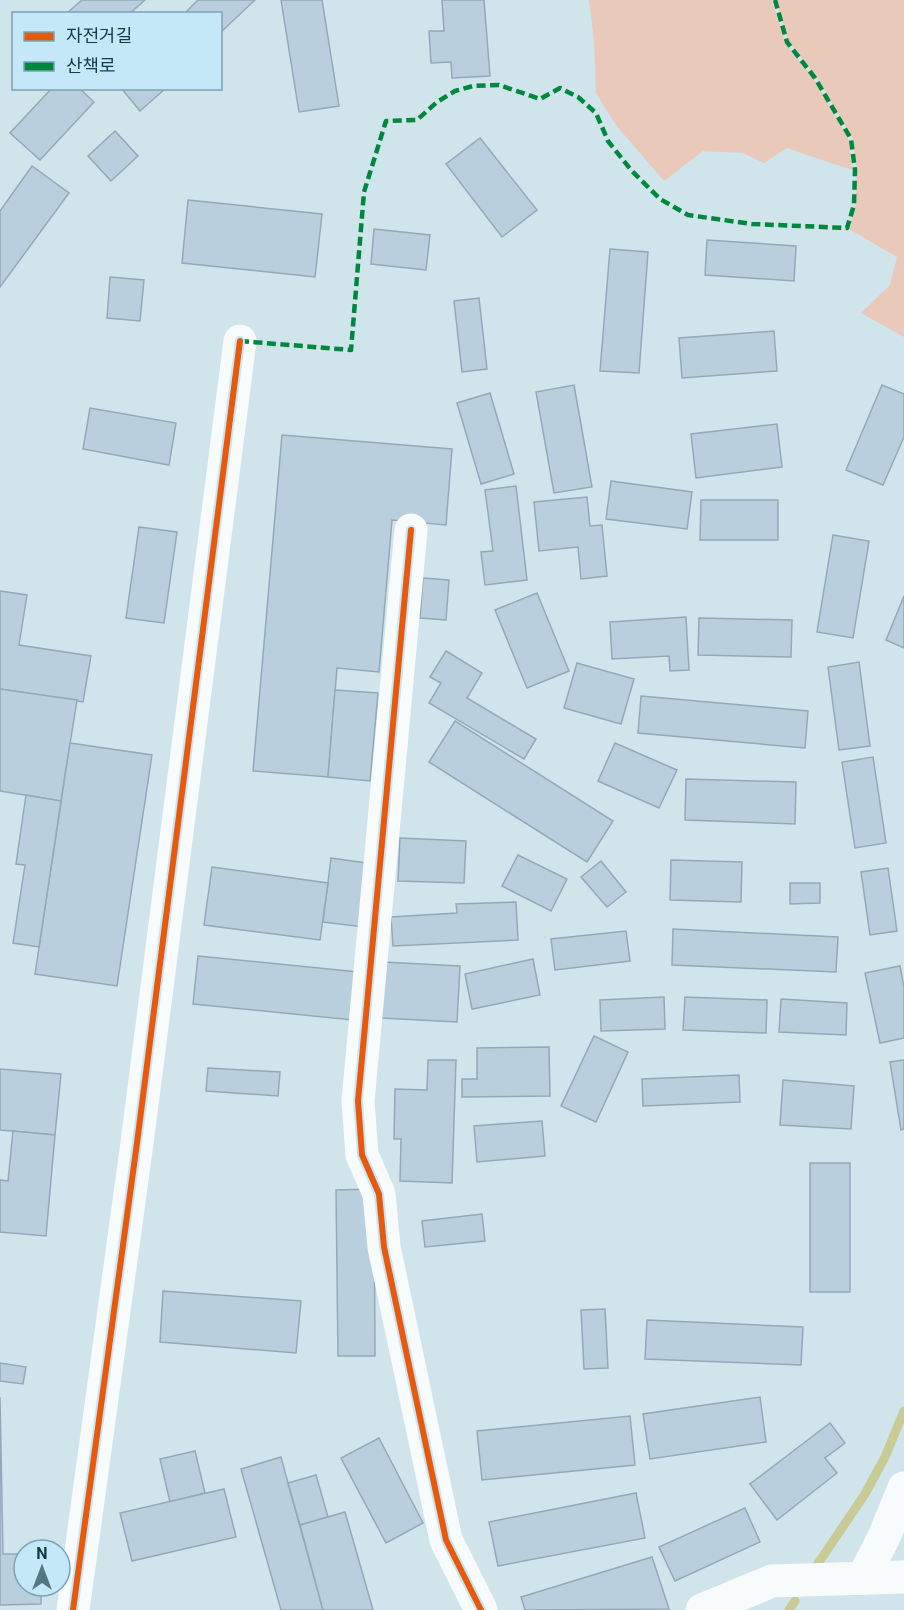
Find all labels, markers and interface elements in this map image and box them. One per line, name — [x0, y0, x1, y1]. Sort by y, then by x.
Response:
legend — [12, 12, 222, 90]
text: 자전거길 — [66, 25, 132, 46]
text: 산책로 — [66, 55, 116, 76]
north arrow — [12, 1538, 72, 1598]
text: N — [36, 1544, 48, 1563]

